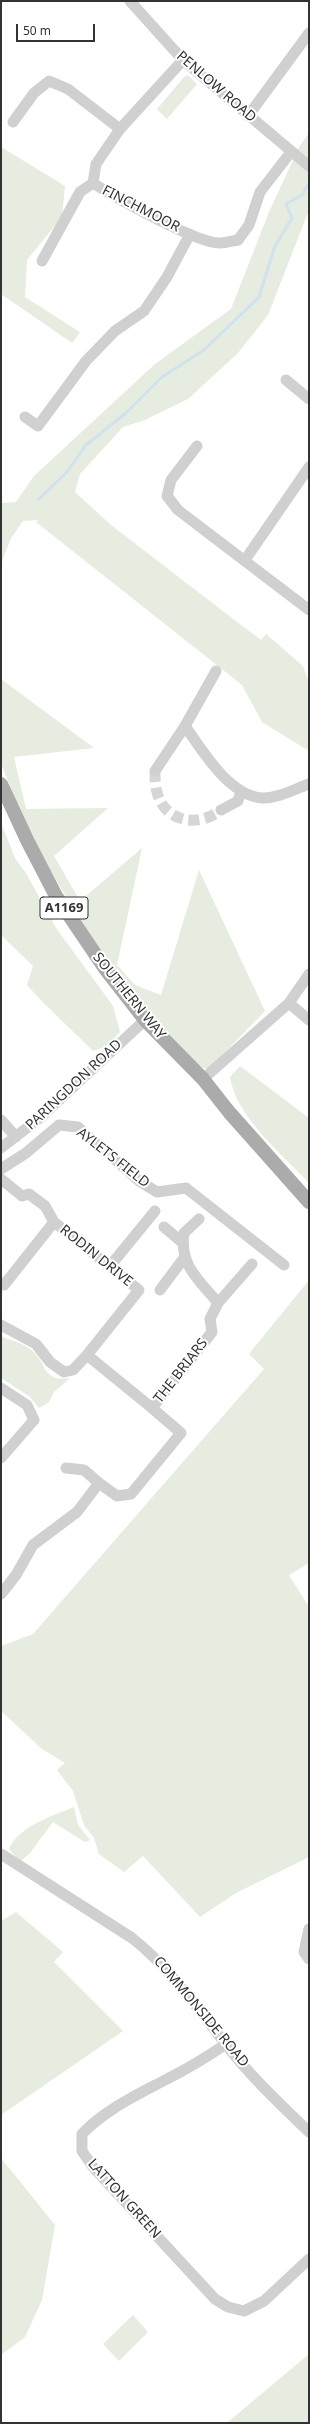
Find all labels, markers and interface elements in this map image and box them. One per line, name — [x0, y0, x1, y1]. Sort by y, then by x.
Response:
scale bar — [18, 16, 97, 42]
text: 50 m — [23, 22, 51, 39]
street label: PENLOW ROAD — [173, 48, 259, 126]
street label: FINCHMOOR — [99, 182, 183, 236]
road number: A1169 — [40, 897, 88, 919]
street label: SOUTHERN WAY — [89, 949, 169, 1043]
street label: PARINGDON ROAD — [23, 1036, 125, 1134]
street label: AYLETS FIELD — [73, 1124, 153, 1192]
street label: RODIN DRIVE — [56, 1222, 136, 1290]
street label: THE BRIARS — [151, 1335, 211, 1407]
street label: COMMONSIDE ROAD — [150, 1953, 252, 2071]
street label: LATTON GREEN — [84, 2156, 164, 2242]

